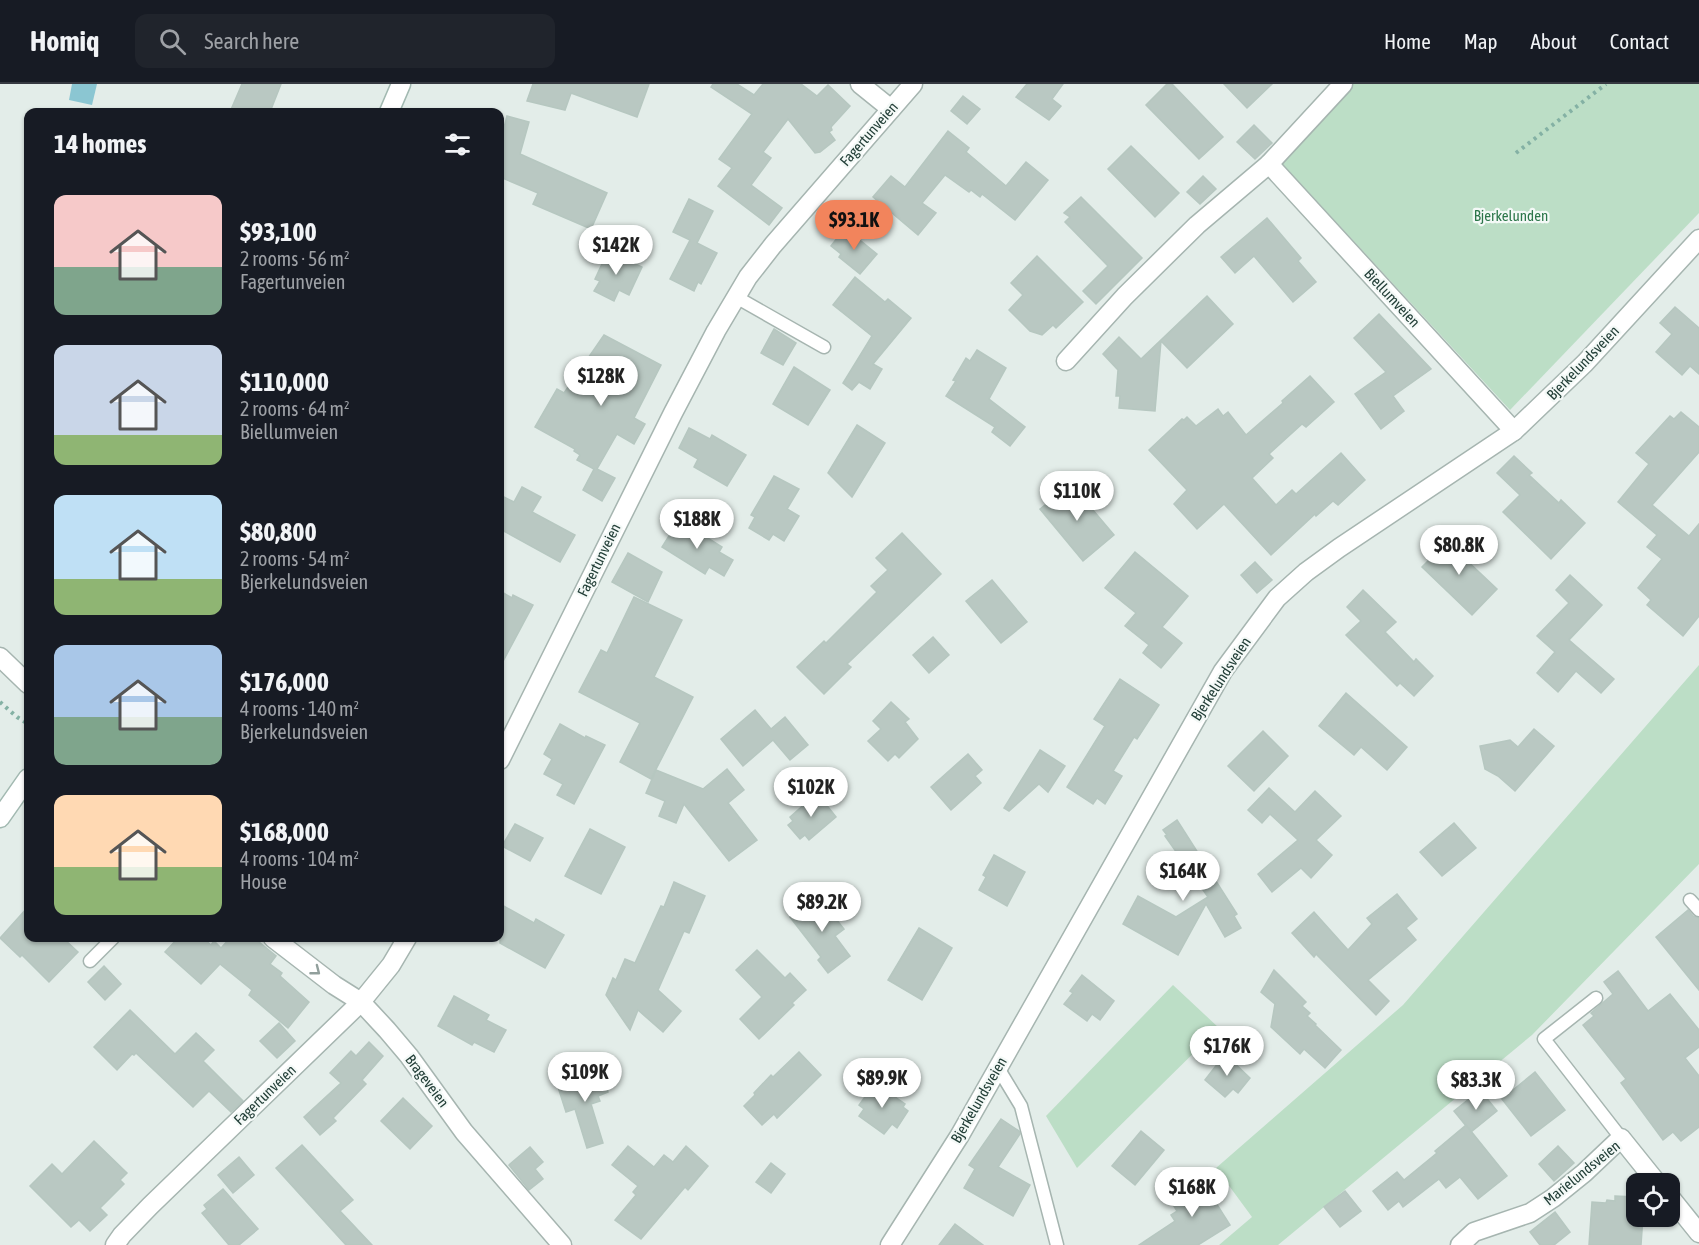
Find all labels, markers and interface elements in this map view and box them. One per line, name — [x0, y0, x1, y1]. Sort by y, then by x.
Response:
search box — [135, 14, 555, 68]
text: Homiq — [30, 25, 99, 57]
icon: search — [156, 25, 189, 58]
text: Search here — [204, 28, 299, 54]
text: Home — [1384, 29, 1431, 53]
text: Map — [1464, 29, 1498, 53]
text: About — [1531, 29, 1577, 53]
text: Contact — [1610, 29, 1669, 53]
street label: Fagertunveien — [836, 98, 901, 169]
icon: filters — [441, 128, 474, 161]
text: 14 homes — [54, 129, 147, 159]
pin: $93.1K — [805, 200, 903, 251]
park label: Bjerkelunden — [1474, 207, 1548, 224]
text: $93.1K — [829, 208, 879, 231]
text: $93,100 — [240, 217, 317, 247]
icon: home — [102, 219, 174, 291]
pin: $142K — [574, 225, 658, 276]
text: $142K — [593, 233, 639, 256]
text: 2 rooms · 56 m² — [240, 247, 350, 270]
street label: Biellumveien — [1361, 265, 1424, 330]
text: Fagertunveien — [240, 270, 346, 293]
street label: Bjerkelundsveien — [1543, 322, 1622, 403]
pin: $128K — [559, 356, 643, 407]
text: $128K — [578, 364, 624, 387]
text: $110,000 — [240, 367, 329, 397]
icon: home — [102, 369, 174, 441]
text: 2 rooms · 64 m² — [240, 397, 350, 420]
text: Biellumveien — [240, 420, 338, 443]
pin: $110K — [1035, 471, 1119, 522]
text: $110K — [1054, 479, 1100, 502]
pin: $188K — [655, 499, 739, 550]
text: $188K — [674, 507, 720, 530]
text: $80,800 — [240, 517, 317, 547]
icon: home — [102, 519, 174, 591]
street label: Fagertunveien — [574, 520, 624, 599]
pin: $80.8K — [1410, 525, 1508, 576]
text: $80.8K — [1434, 533, 1484, 556]
text: 2 rooms · 54 m² — [240, 547, 350, 570]
text: Bjerkelundsveien — [240, 570, 368, 593]
street label: Bjerkelundsveien — [1187, 634, 1254, 724]
text: $176,000 — [240, 667, 329, 697]
icon: home — [102, 669, 174, 741]
text: 4 rooms · 140 m² — [240, 697, 359, 720]
text: Bjerkelundsveien — [240, 720, 368, 743]
pin: $102K — [769, 767, 853, 818]
text: $102K — [788, 775, 834, 798]
text: $168,000 — [240, 817, 329, 847]
icon: home — [102, 819, 174, 891]
text: 4 rooms · 104 m² — [240, 847, 359, 870]
pin: $164K — [1141, 851, 1225, 902]
text: $164K — [1160, 859, 1206, 882]
text: House — [240, 870, 287, 893]
pin: $89.2K — [773, 882, 871, 933]
text: $89.2K — [797, 890, 847, 913]
one-way arrow — [309, 964, 320, 975]
pin: $176K — [1185, 1026, 1269, 1077]
text: $176K — [1204, 1034, 1250, 1057]
street label: Brageveien — [402, 1051, 453, 1110]
pin: $109K — [543, 1052, 627, 1103]
street label: Bjerkelundsveien — [947, 1054, 1010, 1146]
pin: $89.9K — [833, 1058, 931, 1109]
text: $109K — [562, 1060, 608, 1083]
pin: $83.3K — [1427, 1060, 1525, 1111]
street label: Fagertunveien — [230, 1061, 299, 1128]
text: $89.9K — [857, 1066, 907, 1089]
text: $83.3K — [1451, 1068, 1501, 1091]
street label: Marielundsveien — [1540, 1137, 1623, 1208]
pin: $168K — [1150, 1167, 1234, 1218]
map controls — [1626, 1173, 1680, 1227]
button: locate — [1626, 1173, 1680, 1227]
text: $168K — [1169, 1175, 1215, 1198]

